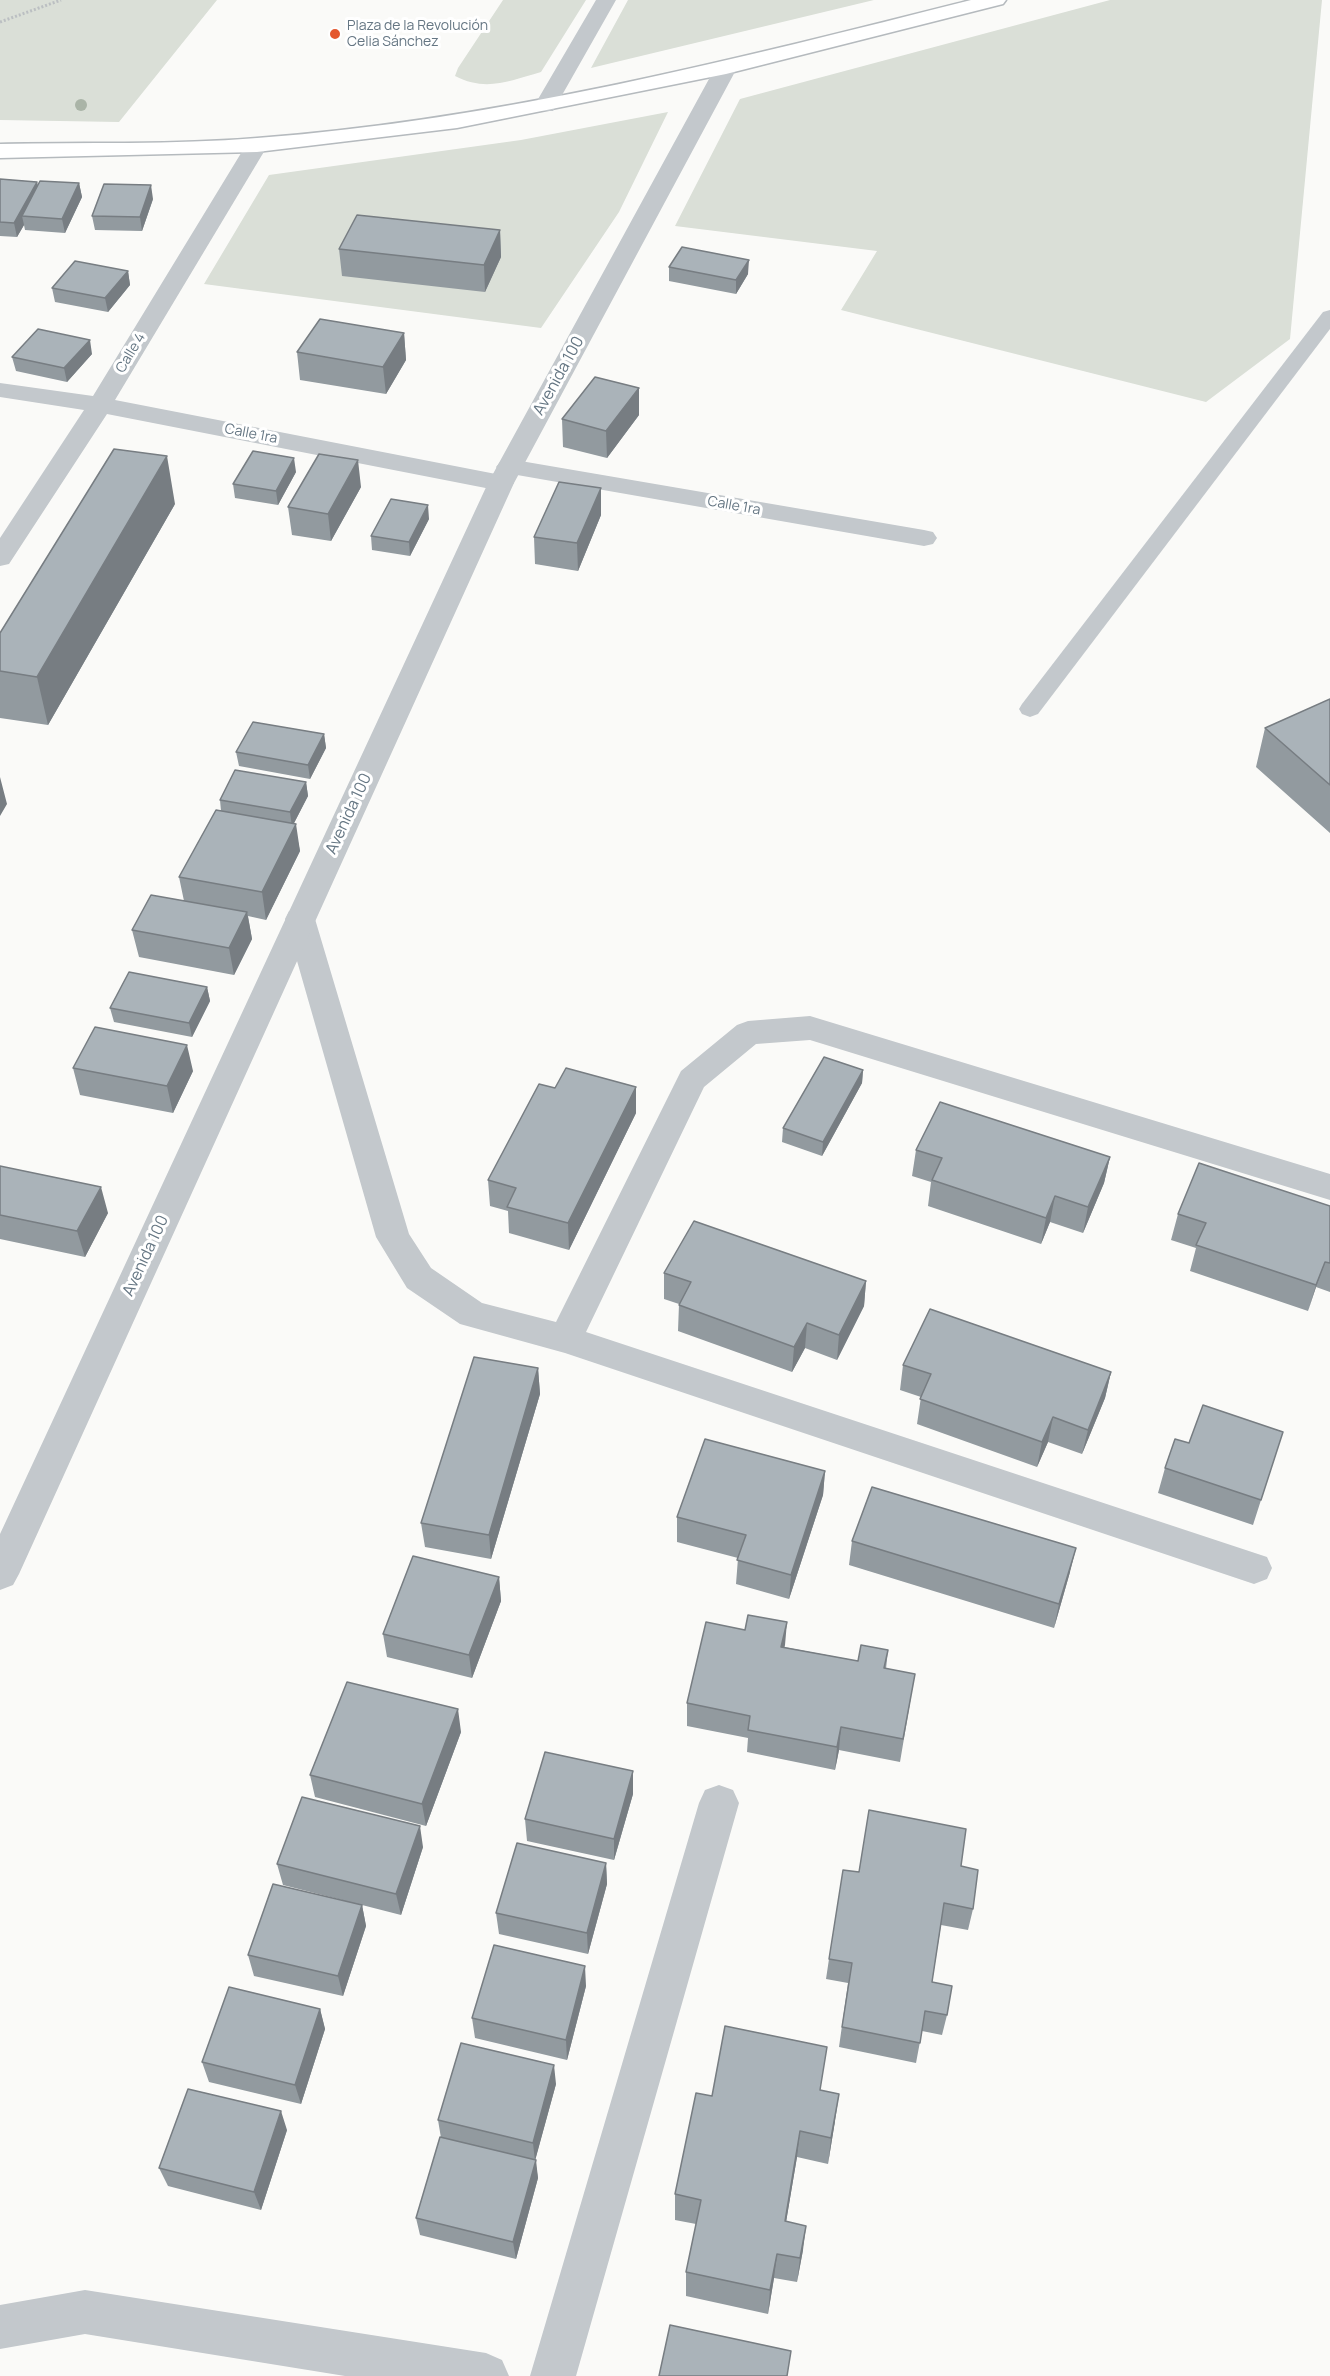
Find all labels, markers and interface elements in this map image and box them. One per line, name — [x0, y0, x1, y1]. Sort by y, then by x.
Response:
place label: Plaza de la Revolución Celia Sánchez — [347, 18, 488, 50]
marker: Plaza de la Revolución Celia Sánchez — [328, 27, 342, 41]
street label: Calle 4 — [113, 330, 149, 376]
street label: Avenida 100 — [530, 333, 588, 419]
street label: Calle 1ra — [223, 421, 279, 447]
street label: Calle 1ra — [706, 493, 762, 519]
street label: Avenida 100 — [322, 771, 376, 857]
street label: Avenida 100 — [119, 1213, 173, 1299]

